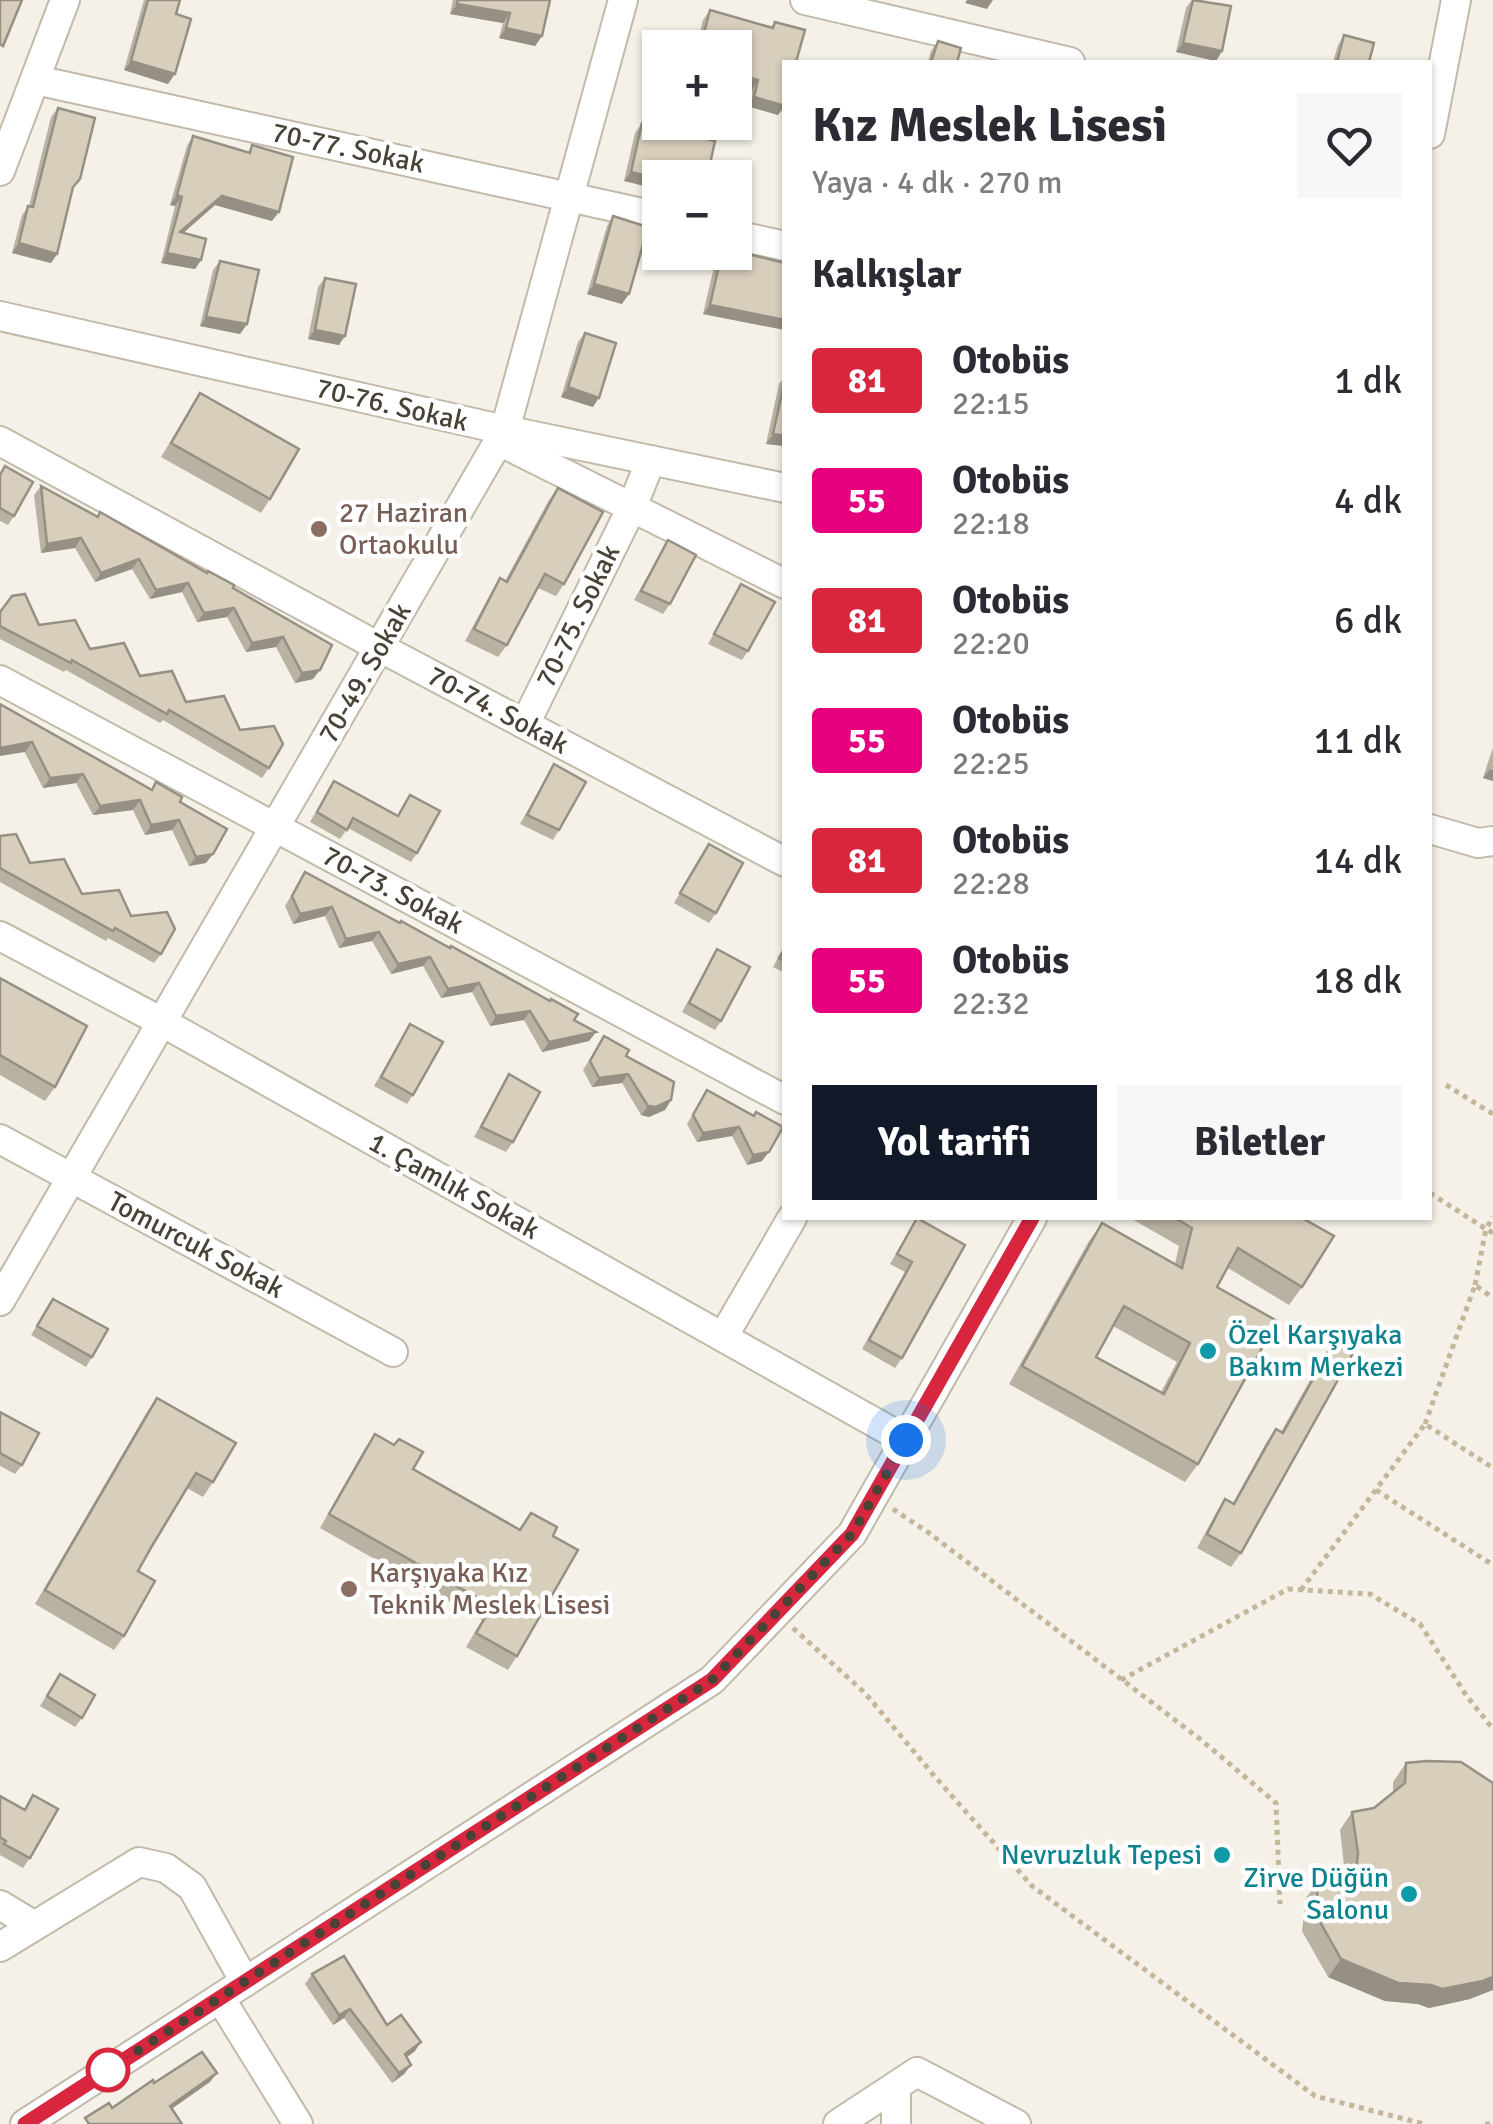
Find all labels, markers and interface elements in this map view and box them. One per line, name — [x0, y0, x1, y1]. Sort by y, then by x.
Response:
map controls — [642, 30, 752, 270]
button: + — [642, 30, 752, 140]
button: heart — [1297, 93, 1402, 198]
text: Kız Meslek Lisesi — [812, 96, 1167, 155]
street label: 70-77. Sokak — [269, 115, 427, 181]
button: − — [642, 160, 752, 270]
text: Yaya · 4 dk · 270 m — [812, 163, 1063, 202]
text: Kalkışlar — [812, 251, 961, 298]
text: Otobüs — [952, 337, 1069, 384]
text: 1 dk — [1334, 357, 1402, 404]
text: 81 — [848, 359, 886, 402]
street label: 70-76. Sokak — [313, 371, 471, 439]
text: 22:15 — [952, 384, 1030, 423]
text: Otobüs — [952, 457, 1069, 504]
text: 4 dk — [1334, 477, 1402, 524]
text: 55 — [848, 479, 886, 522]
place label: 27 Haziran Ortaokulu — [339, 496, 468, 562]
text: 22:18 — [952, 504, 1030, 543]
marker: 27 Haziran Ortaokulu — [308, 518, 330, 540]
street label: 70-75. Sokak — [529, 539, 627, 693]
text: Otobüs — [952, 577, 1069, 624]
street label: 70-49. Sokak — [311, 597, 419, 749]
text: 6 dk — [1334, 597, 1402, 644]
text: 81 — [848, 599, 886, 642]
text: 22:20 — [952, 624, 1030, 663]
street label: 70-74. Sokak — [422, 659, 574, 761]
text: Otobüs — [952, 697, 1069, 744]
text: 11 dk — [1313, 717, 1402, 764]
text: 55 — [848, 719, 886, 762]
text: 22:25 — [952, 744, 1030, 783]
text: Otobüs — [952, 817, 1069, 864]
text: 14 dk — [1313, 837, 1402, 884]
street label: 70-73. Sokak — [317, 839, 469, 941]
text: 81 — [848, 839, 886, 882]
text: 22:28 — [952, 864, 1030, 903]
text: Otobüs — [952, 937, 1069, 984]
text: 18 dk — [1313, 957, 1402, 1004]
text: 55 — [848, 959, 886, 1002]
text: 22:32 — [952, 984, 1030, 1023]
button: Yol tarifi — [812, 1085, 1097, 1200]
button: Biletler — [1117, 1085, 1402, 1200]
street label: 1. Çamlık Sokak — [363, 1125, 545, 1247]
street label: Tomurcuk Sokak — [102, 1184, 290, 1306]
place label: Özel Karşıyaka Bakım Merkezi — [1228, 1318, 1404, 1384]
marker: Özel Karşıyaka Bakım Merkezi — [1197, 1340, 1219, 1362]
your location — [881, 1415, 931, 1465]
place label: Karşıyaka Kız Teknik Meslek Lisesi — [369, 1556, 610, 1622]
marker: Karşıyaka Kız Teknik Meslek Lisesi — [338, 1578, 360, 1600]
place label: Nevruzluk Tepesi — [1001, 1838, 1202, 1872]
marker: Nevruzluk Tepesi — [1211, 1844, 1233, 1866]
place label: Zirve Düğün Salonu — [1243, 1861, 1389, 1927]
marker: Zirve Düğün Salonu — [1398, 1883, 1420, 1905]
unlabelled marker — [87, 2049, 129, 2091]

